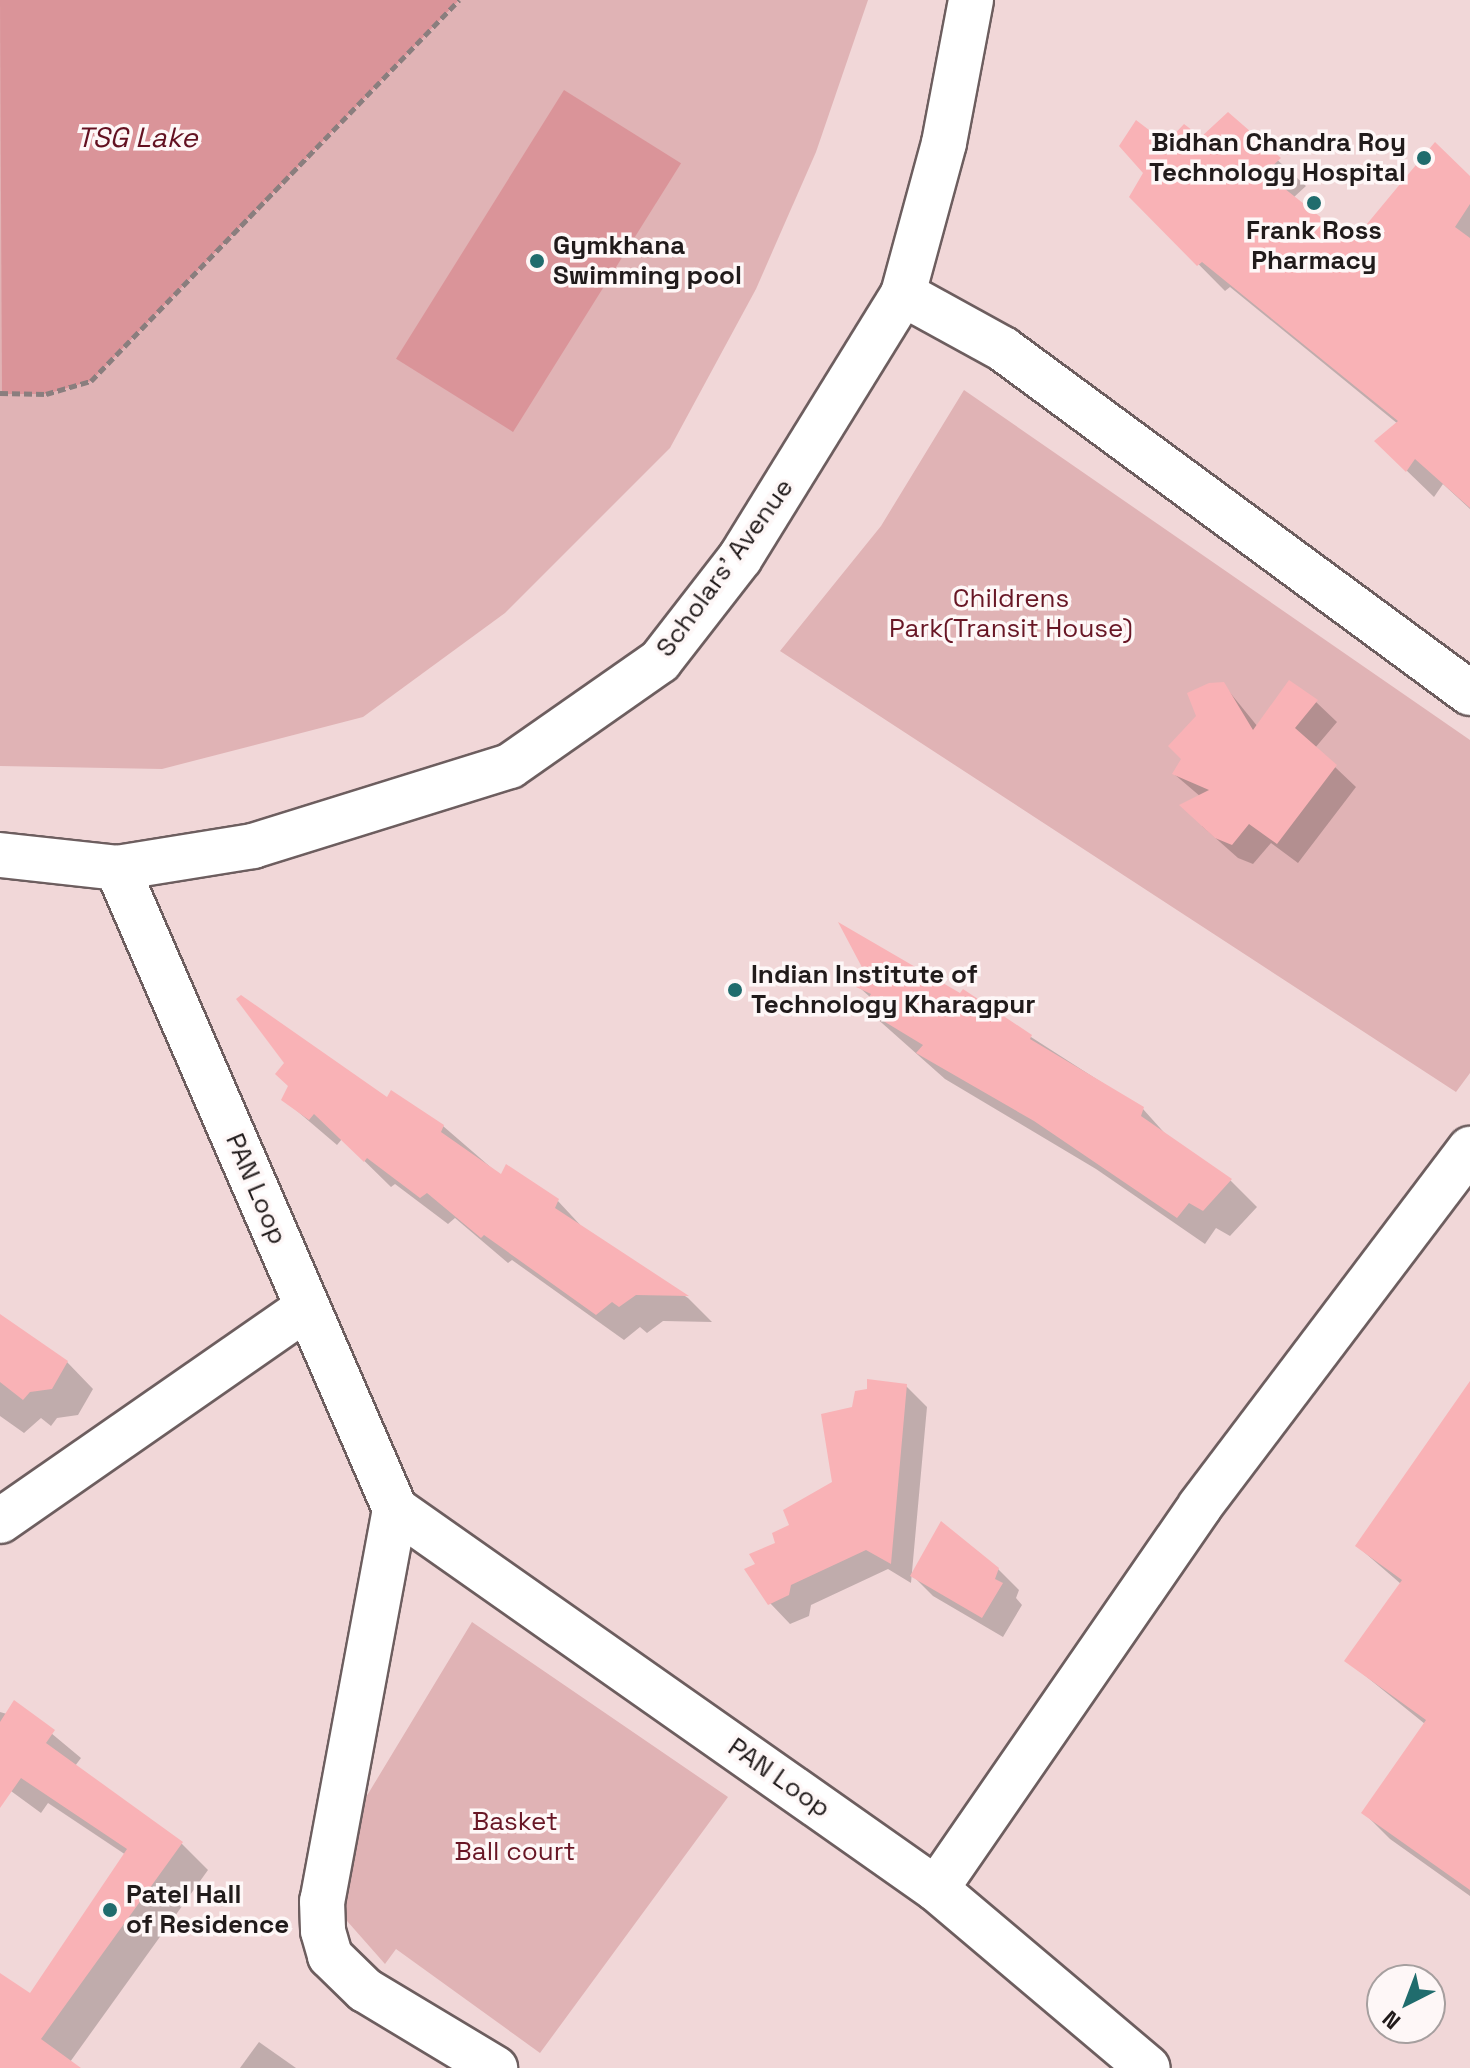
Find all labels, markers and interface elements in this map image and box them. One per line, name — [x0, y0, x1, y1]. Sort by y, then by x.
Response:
water label: TSG Lake — [76, 120, 198, 154]
place label: Bidhan Chandra Roy Technology Hospital — [1149, 127, 1406, 188]
marker: Bidhan Chandra Roy Technology Hospital — [1413, 147, 1435, 169]
marker: Frank Ross Pharmacy — [1305, 194, 1323, 212]
place label: Frank Ross Pharmacy — [1246, 215, 1382, 276]
place label: Gymkhana Swimming pool — [553, 230, 742, 292]
marker: Gymkhana Swimming pool — [528, 252, 546, 270]
street label: Scholars' Avenue — [650, 473, 800, 663]
park label: Childrens Park(Transit House) — [889, 583, 1133, 644]
place label: Indian Institute of Technology Kharagpur — [751, 959, 1036, 1020]
marker: Indian Institute of Technology Kharagpur — [726, 981, 744, 999]
street label: PAN Loop — [219, 1129, 293, 1249]
street label: PAN Loop — [722, 1732, 836, 1824]
park label: Basket Ball court — [455, 1806, 575, 1868]
place label: Patel Hall of Residence — [126, 1879, 289, 1940]
marker: Patel Hall of Residence — [101, 1901, 119, 1919]
north arrow — [1366, 1964, 1446, 2044]
text: N — [1376, 2005, 1406, 2036]

